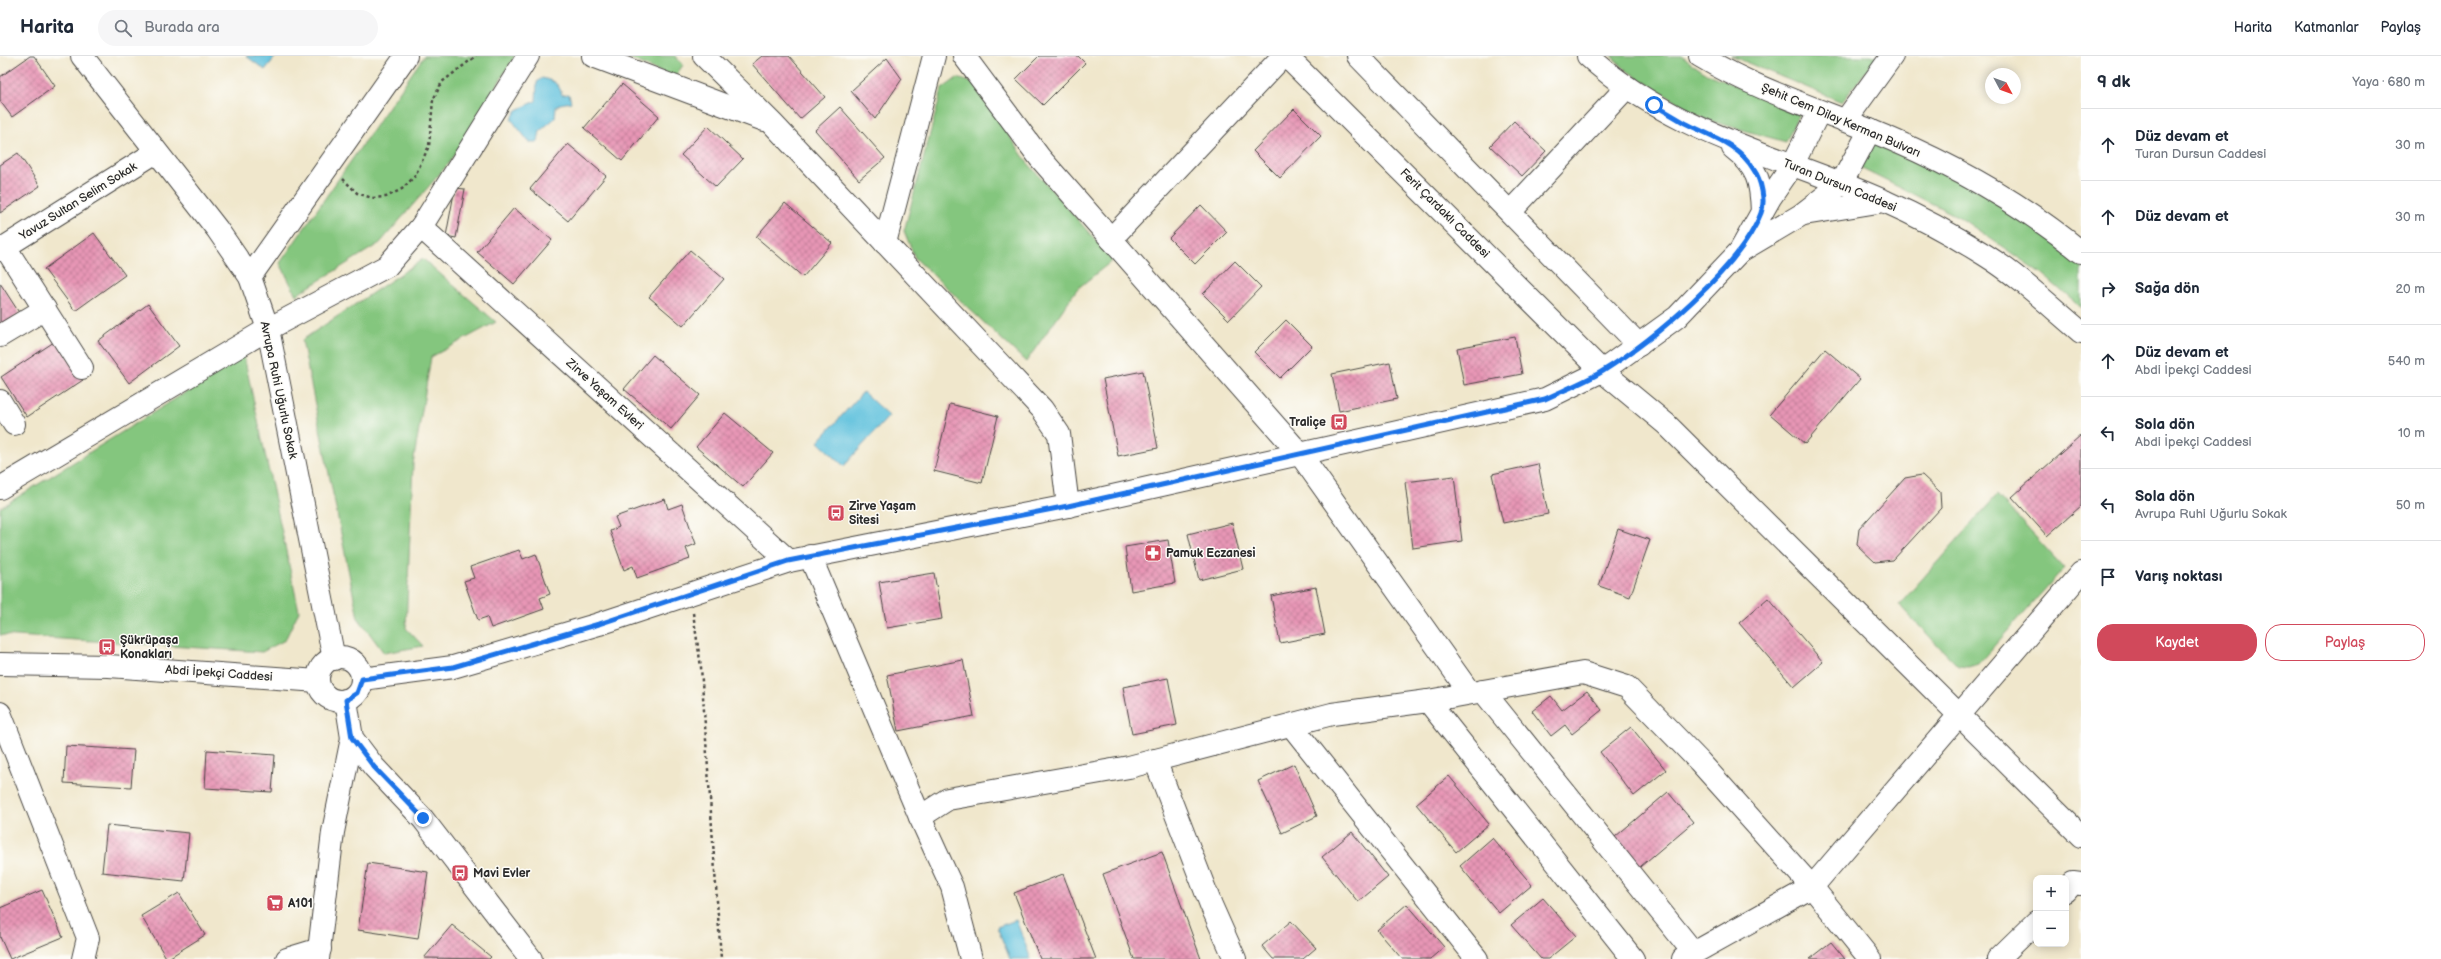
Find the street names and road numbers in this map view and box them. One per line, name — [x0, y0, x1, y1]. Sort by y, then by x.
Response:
street label: Şehit Cem Dilay Kerman Bulvarı — [1759, 80, 1923, 161]
street label: Turan Dursun Caddesi — [1781, 156, 1899, 215]
street label: Yavuz Sultan Selim Sokak — [16, 159, 140, 244]
street label: Ferit Çardaklı Caddesi — [1397, 165, 1493, 261]
street label: Avrupa Ruhi Uğurlu Sokak — [257, 320, 300, 460]
street label: Zirve Yaşam Evleri — [562, 355, 647, 433]
street label: Abdi İpekçi Caddesi — [165, 661, 273, 685]

